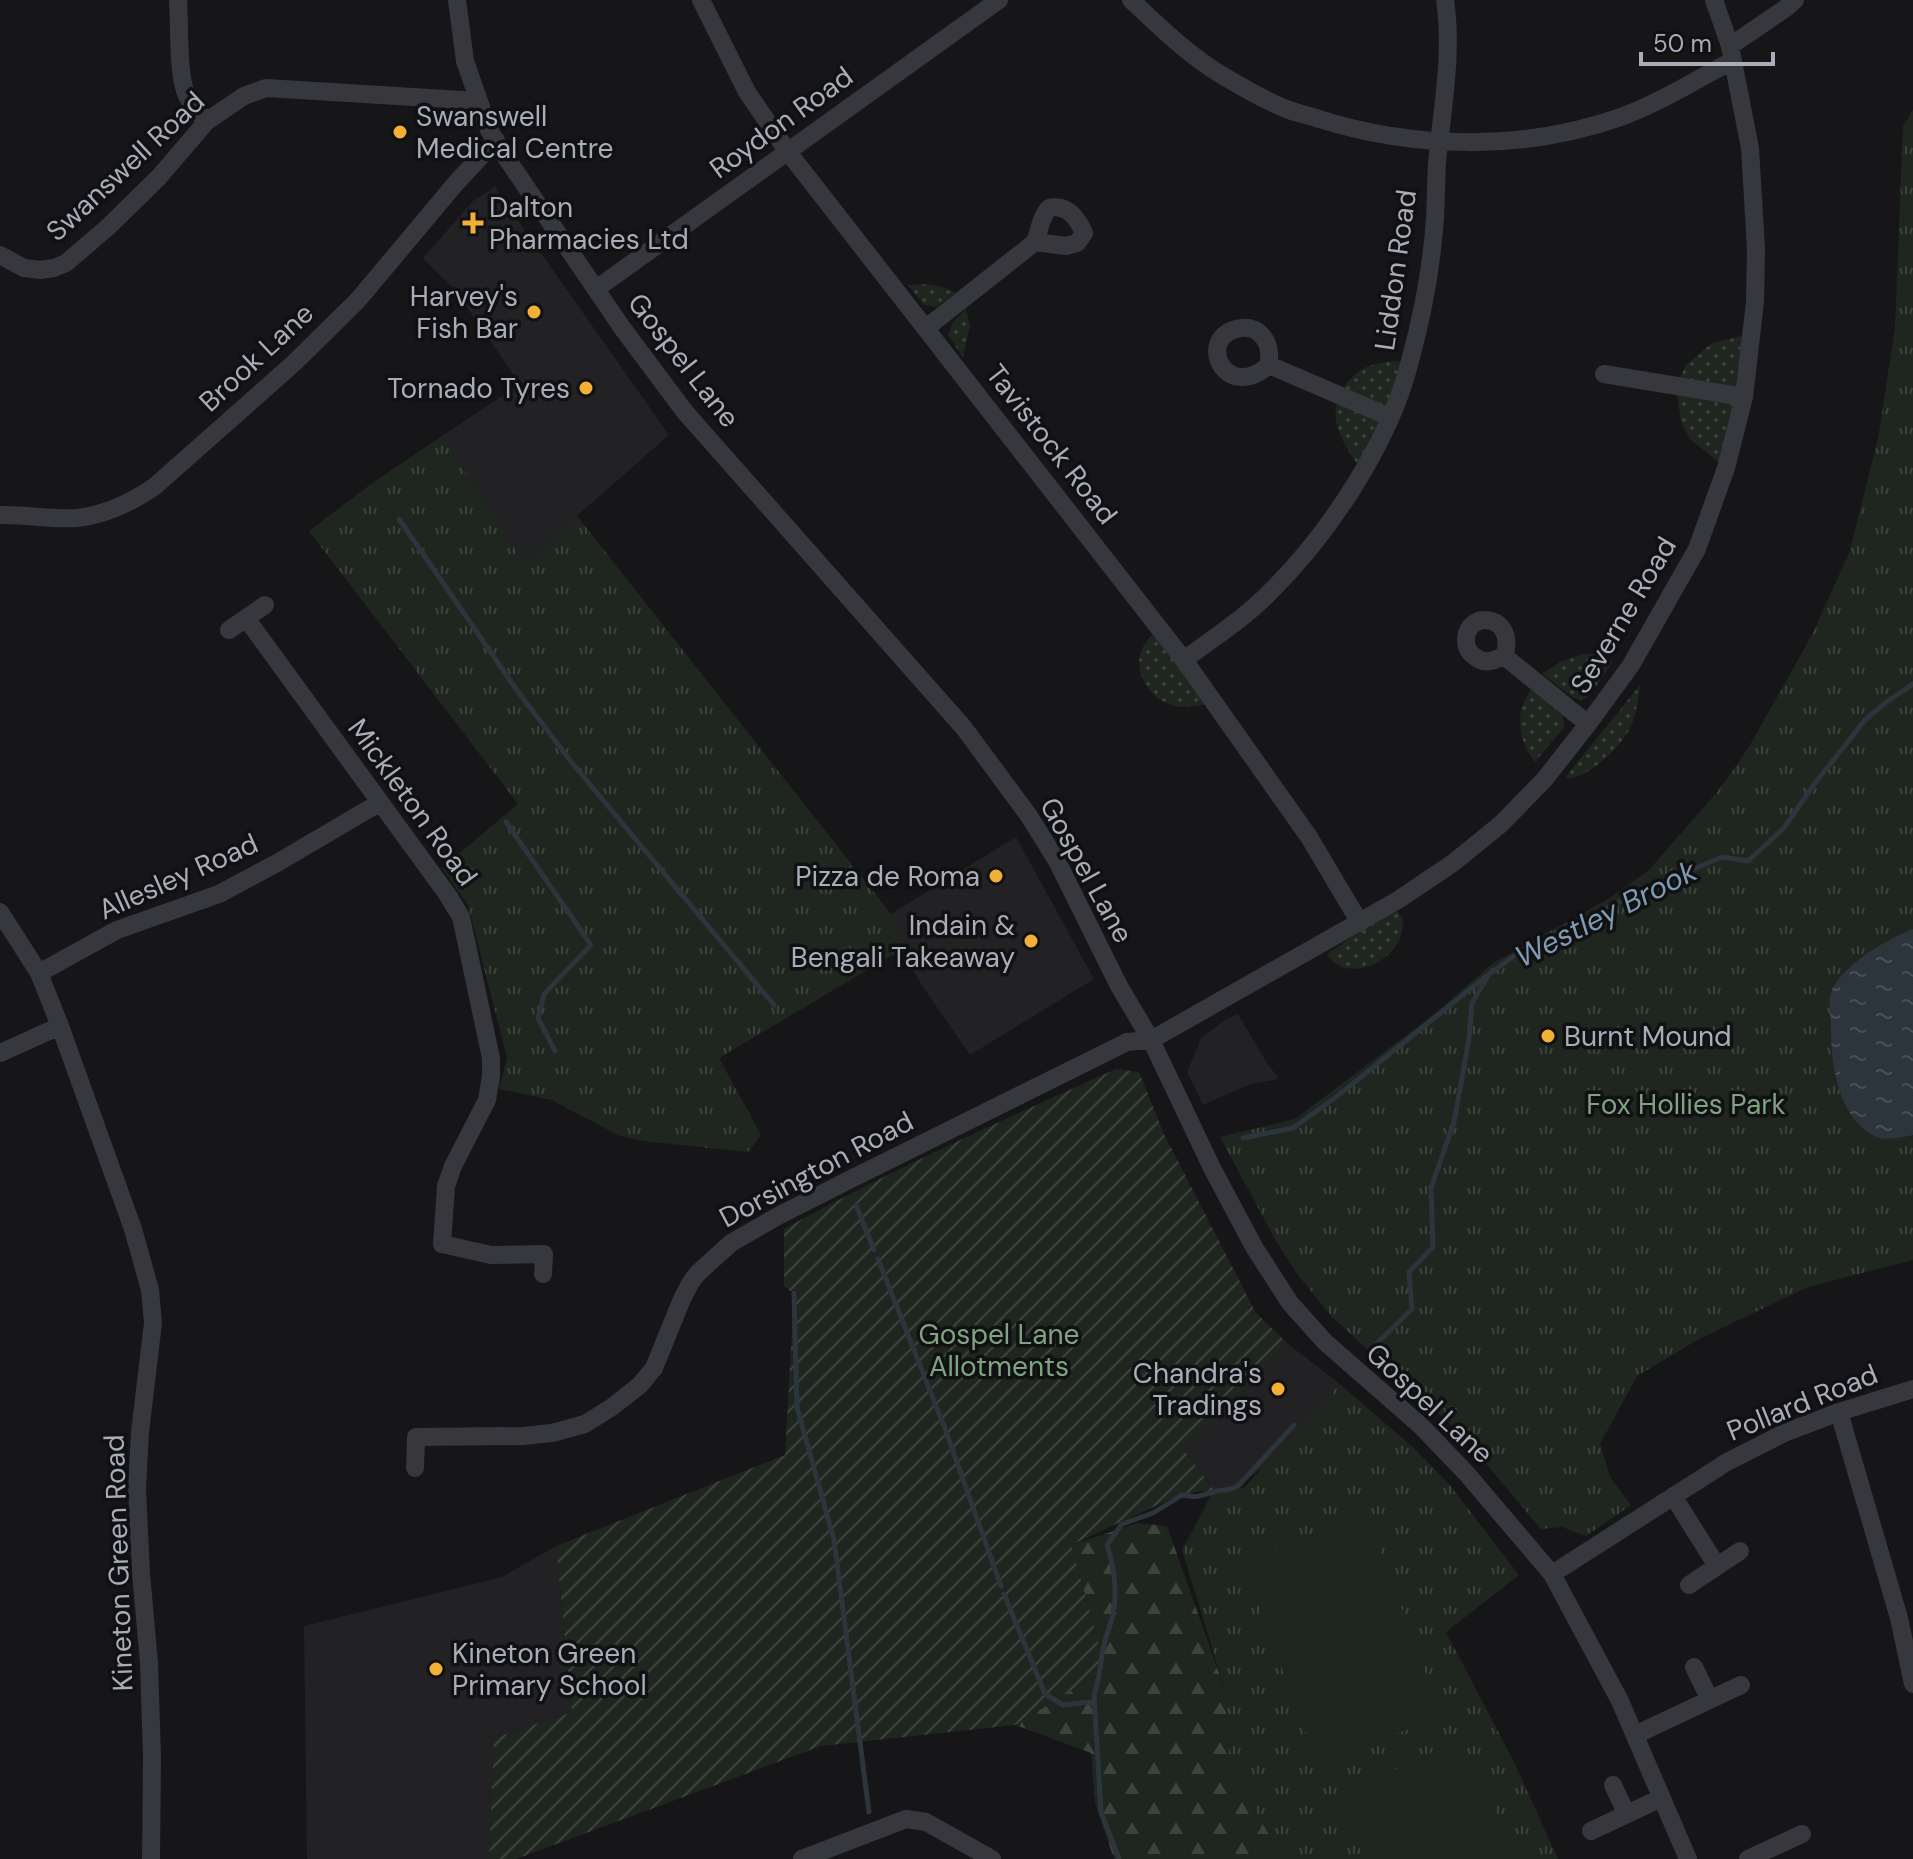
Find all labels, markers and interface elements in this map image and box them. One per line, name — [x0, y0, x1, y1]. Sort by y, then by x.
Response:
scale bar — [1641, 16, 1773, 66]
text: 50 m — [1653, 28, 1712, 59]
street label: Roydon Road — [702, 58, 860, 187]
street label: Swanswell Road — [38, 83, 212, 249]
place label: Swanswell Medical Centre — [416, 98, 613, 167]
marker: Swanswell Medical Centre — [391, 123, 409, 141]
street label: Liddon Road — [1366, 187, 1425, 353]
place label: Dalton Pharmacies Ltd — [489, 189, 689, 258]
marker: Dalton Pharmacies Ltd — [464, 214, 482, 232]
place label: Harvey's Fish Bar — [410, 278, 518, 347]
street label: Gospel Lane — [619, 285, 748, 435]
street label: Brook Lane — [191, 295, 321, 420]
marker: Harvey's Fish Bar — [525, 303, 543, 321]
street label: Tavistock Road — [978, 357, 1126, 532]
place label: Tornado Tyres — [387, 370, 570, 407]
marker: Tornado Tyres — [577, 379, 595, 397]
street label: Severne Road — [1562, 530, 1685, 700]
street label: Mickleton Road — [339, 711, 486, 893]
street label: Gospel Lane — [1031, 791, 1142, 950]
street label: Allesley Road — [93, 825, 264, 928]
water label: Westley Brook — [1508, 851, 1704, 976]
place label: Pizza de Roma — [795, 858, 980, 895]
marker: Pizza de Roma — [987, 867, 1005, 885]
place label: Indain & Bengali Takeaway — [791, 907, 1015, 976]
marker: Indain & Bengali Takeaway — [1022, 932, 1040, 950]
place label: Burnt Mound — [1564, 1018, 1732, 1055]
marker: Burnt Mound — [1539, 1027, 1557, 1045]
park label: Fox Hollies Park — [1586, 1086, 1786, 1123]
street label: Dorsington Road — [713, 1103, 920, 1236]
park label: Gospel Lane Allotments — [919, 1316, 1079, 1385]
street label: Gospel Lane — [1358, 1335, 1501, 1472]
place label: Chandra's Tradings — [1133, 1355, 1262, 1424]
street label: Pollard Road — [1721, 1355, 1883, 1450]
marker: Chandra's Tradings — [1269, 1380, 1287, 1398]
street label: Kineton Green Road — [96, 1434, 141, 1692]
place label: Kineton Green Primary School — [452, 1635, 647, 1704]
marker: Kineton Green Primary School — [427, 1660, 445, 1678]

